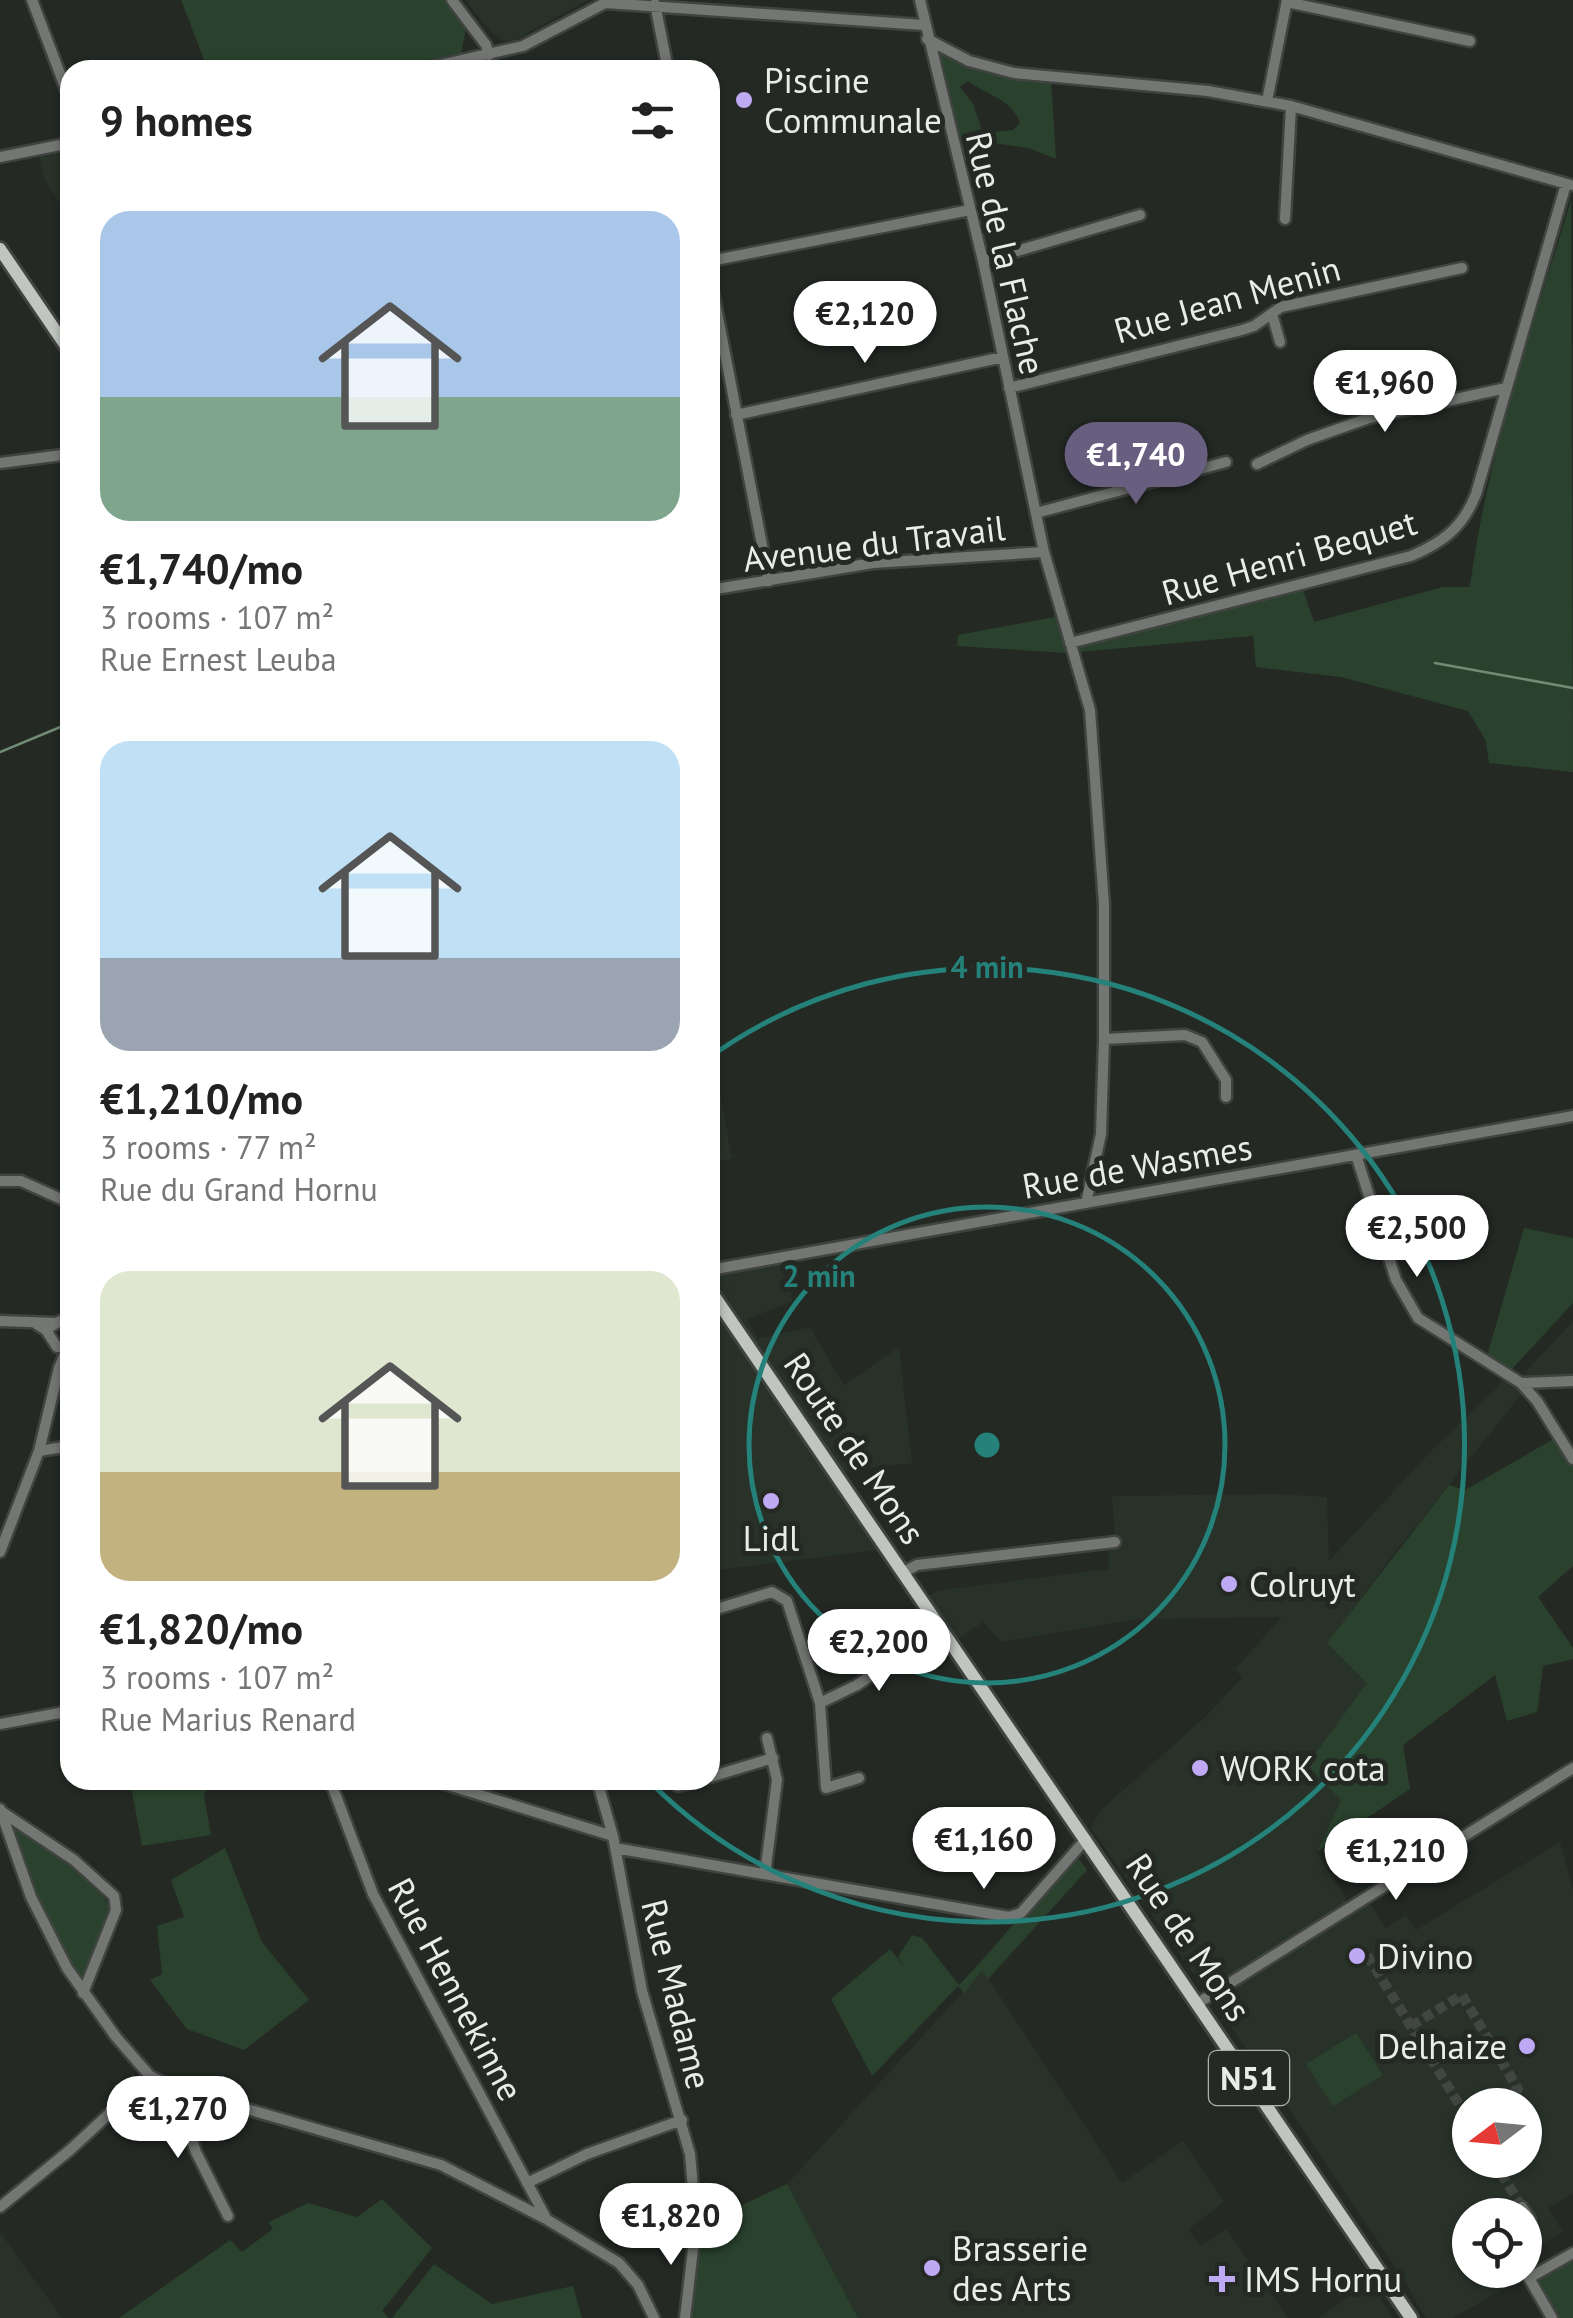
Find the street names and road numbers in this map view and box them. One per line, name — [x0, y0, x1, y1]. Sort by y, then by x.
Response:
street label: Rue de la Flache — [956, 127, 1056, 379]
street label: Rue Jean Menin — [1108, 245, 1346, 353]
street label: Rue Henri Bequet — [1156, 499, 1422, 615]
street label: Avenue du Travail — [740, 504, 1008, 582]
street label: Rue de Wasmes — [1019, 1123, 1255, 1209]
street label: Route de Mons — [774, 1343, 936, 1553]
street label: Rue de Mons — [1116, 1844, 1262, 2030]
street label: Rue Hennekinne — [378, 1870, 534, 2108]
street label: Rue Madame — [631, 1894, 723, 2094]
road number: N51 — [1209, 2051, 1289, 2105]

